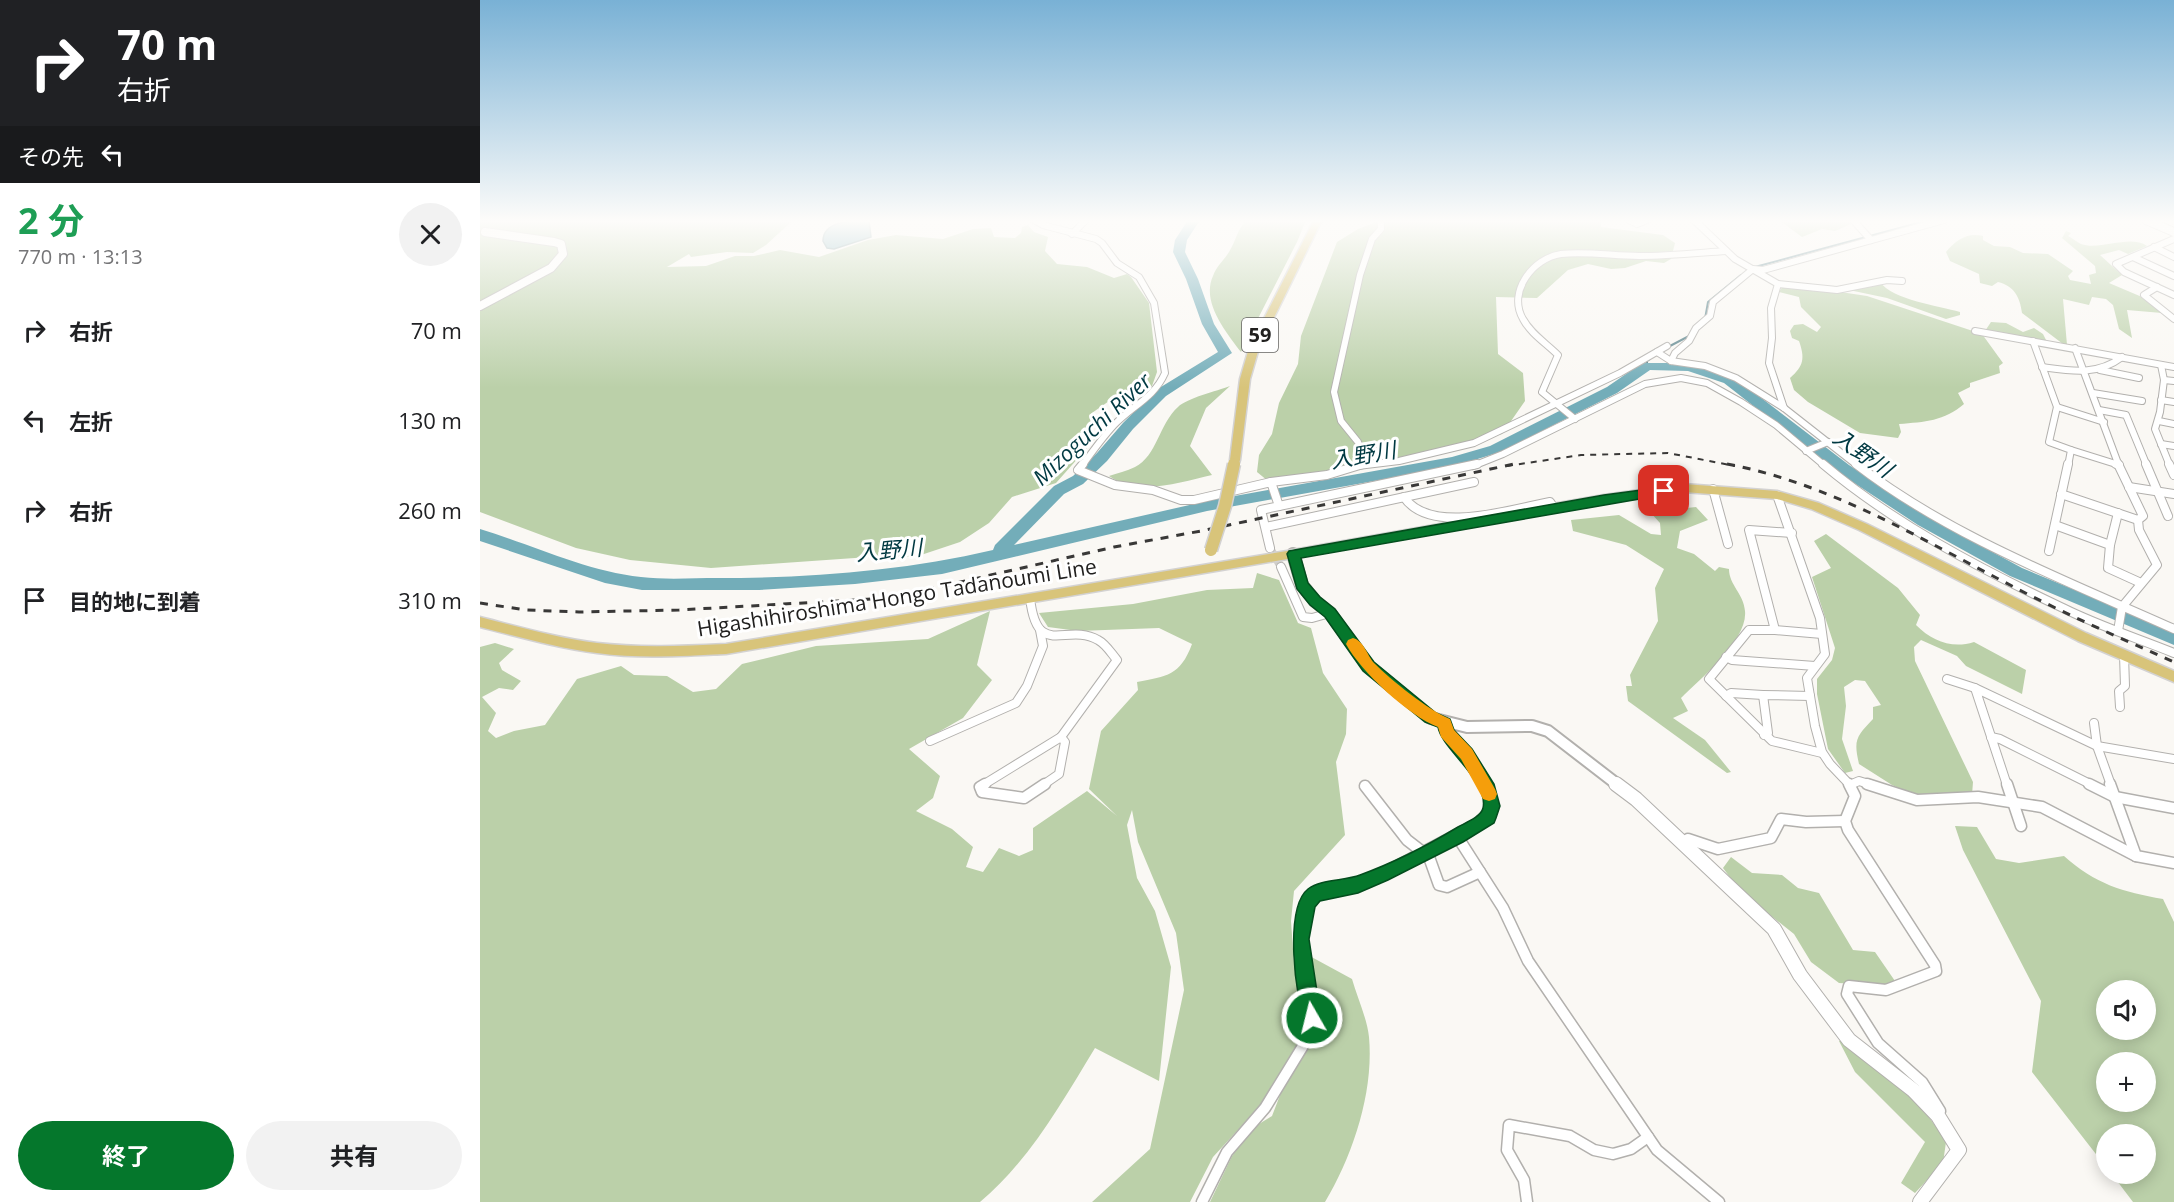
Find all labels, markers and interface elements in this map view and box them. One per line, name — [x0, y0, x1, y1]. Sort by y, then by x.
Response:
text: 70 m — [117, 15, 217, 72]
icon: right — [18, 24, 96, 102]
text: 右折 — [117, 71, 171, 108]
icon: left — [96, 138, 129, 171]
text: その先 — [18, 141, 84, 171]
text: 2 分 — [18, 196, 84, 245]
button: close — [399, 203, 462, 266]
text: 770 m · 13:13 — [18, 243, 143, 270]
icon: right — [18, 314, 51, 347]
text: 70 m — [411, 315, 462, 345]
text: 右折 — [69, 316, 113, 346]
road number: 59 — [1242, 318, 1278, 352]
water label: Mizoguchi River — [1025, 365, 1158, 491]
icon: left — [18, 404, 51, 437]
text: 130 m — [398, 405, 462, 435]
text: 左折 — [69, 406, 113, 436]
water label: 入野川 — [1828, 421, 1901, 485]
water label: 入野川 — [1328, 433, 1400, 475]
pin — [1638, 465, 1689, 516]
icon: arrive — [1647, 474, 1680, 507]
icon: right — [18, 494, 51, 527]
text: 260 m — [398, 495, 462, 525]
text: 右折 — [69, 496, 113, 526]
water label: 入野川 — [855, 531, 925, 567]
street label: Higashihiroshima Hongo Tadanoumi Line — [695, 552, 1099, 642]
icon: arrive — [18, 584, 51, 617]
text: 310 m — [398, 585, 462, 615]
text: 目的地に到着 — [69, 586, 201, 616]
map controls — [2096, 980, 2156, 1184]
button: sound — [2096, 980, 2156, 1040]
position arrow — [1280, 986, 1344, 1050]
button: + — [2096, 1052, 2156, 1112]
button: 終了 — [18, 1121, 234, 1190]
button: 共有 — [246, 1121, 462, 1190]
button: − — [2096, 1124, 2156, 1184]

